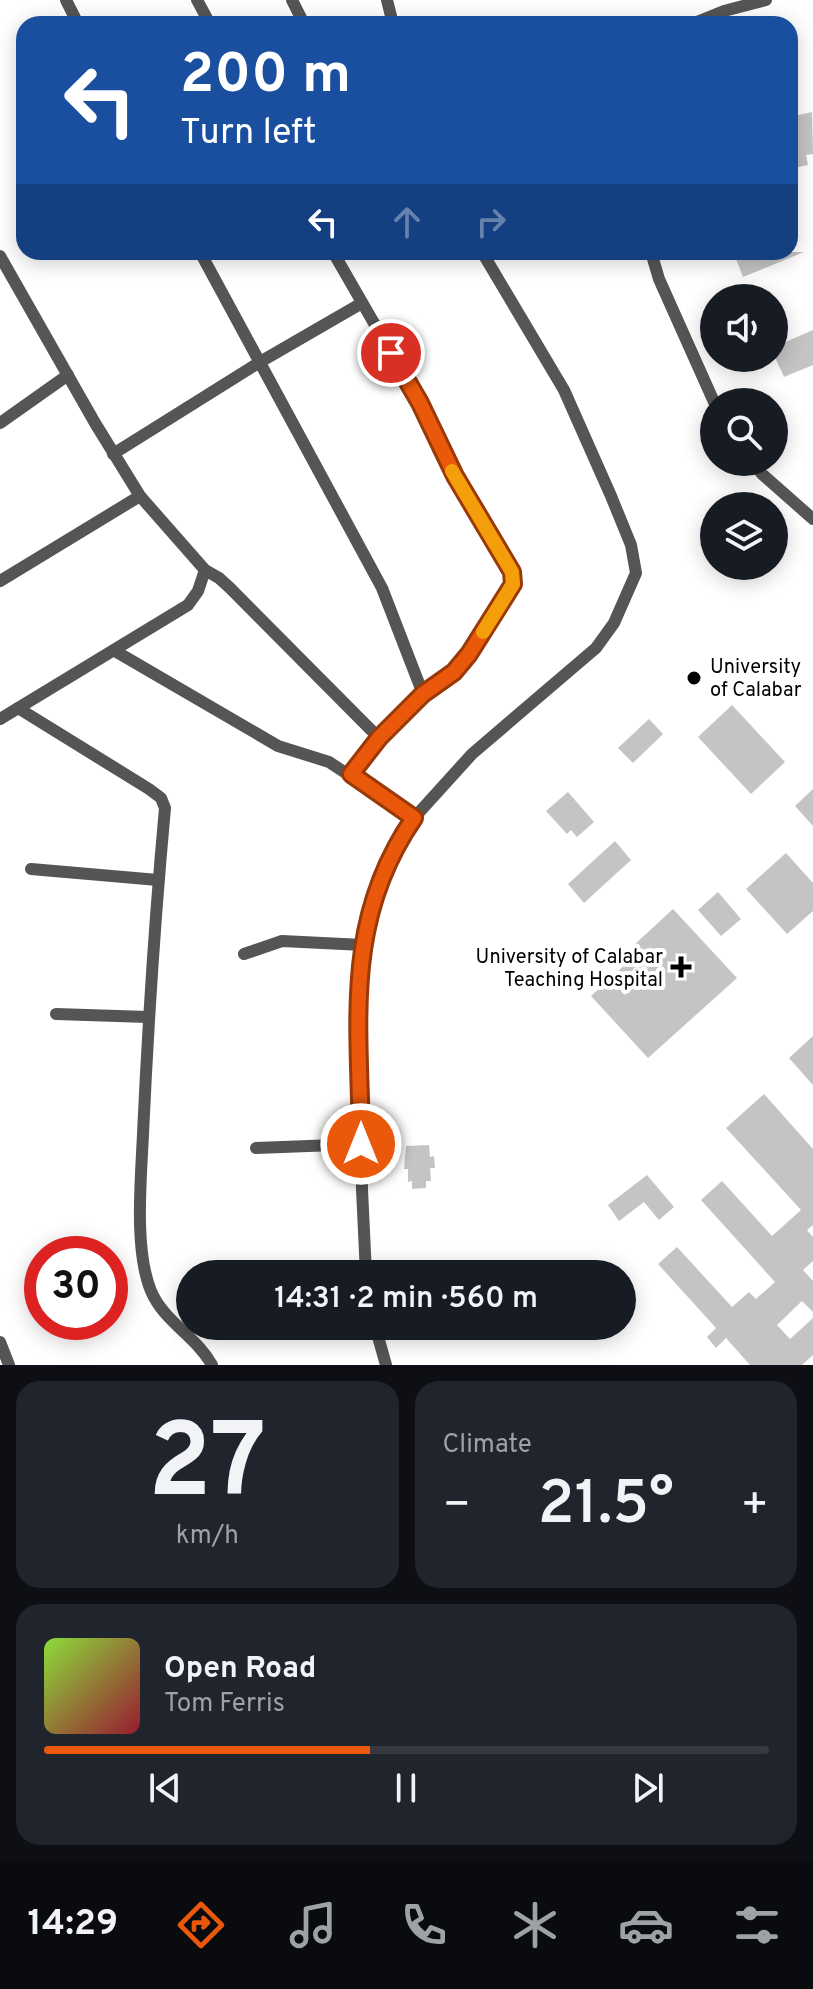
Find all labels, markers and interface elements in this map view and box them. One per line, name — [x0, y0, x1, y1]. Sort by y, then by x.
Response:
text: 200 m — [180, 42, 351, 112]
icon: left — [48, 48, 152, 152]
text: Turn left — [180, 111, 317, 157]
icon: left — [301, 200, 345, 244]
icon: ahead — [385, 200, 429, 244]
icon: right — [469, 200, 513, 244]
map controls — [700, 284, 788, 580]
button: sound — [700, 284, 788, 372]
pin — [357, 319, 425, 387]
icon: arrive — [369, 331, 413, 375]
button: search — [700, 388, 788, 476]
button: layers — [700, 492, 788, 580]
place label: University of Calabar — [710, 655, 802, 704]
marker: University of Calabar — [685, 669, 703, 687]
place label: University of Calabar Teaching Hospital — [476, 945, 663, 994]
marker: University of Calabar Teaching Hospital — [670, 956, 692, 978]
position arrow — [319, 1102, 403, 1186]
speed limit sign: 30 — [24, 1236, 128, 1340]
text: 14:31 · 2 min · 560 m — [274, 1281, 538, 1318]
text: 27 — [148, 1402, 266, 1534]
text: Climate — [443, 1429, 532, 1462]
text: 21.5° — [538, 1469, 674, 1545]
text: − — [443, 1479, 471, 1535]
text: + — [741, 1479, 769, 1535]
text: km/h — [176, 1520, 239, 1553]
text: Open Road — [164, 1651, 316, 1688]
text: Tom Ferris — [164, 1688, 285, 1721]
icon: previous — [143, 1766, 187, 1810]
icon: pause — [384, 1766, 428, 1810]
icon: next — [626, 1766, 670, 1810]
icon: directions — [173, 1897, 229, 1953]
icon: music — [285, 1897, 341, 1953]
icon: phone — [396, 1897, 452, 1953]
icon: climate — [507, 1897, 563, 1953]
icon: car — [618, 1897, 674, 1953]
icon: filters — [729, 1897, 785, 1953]
text: 14:29 — [28, 1902, 118, 1948]

